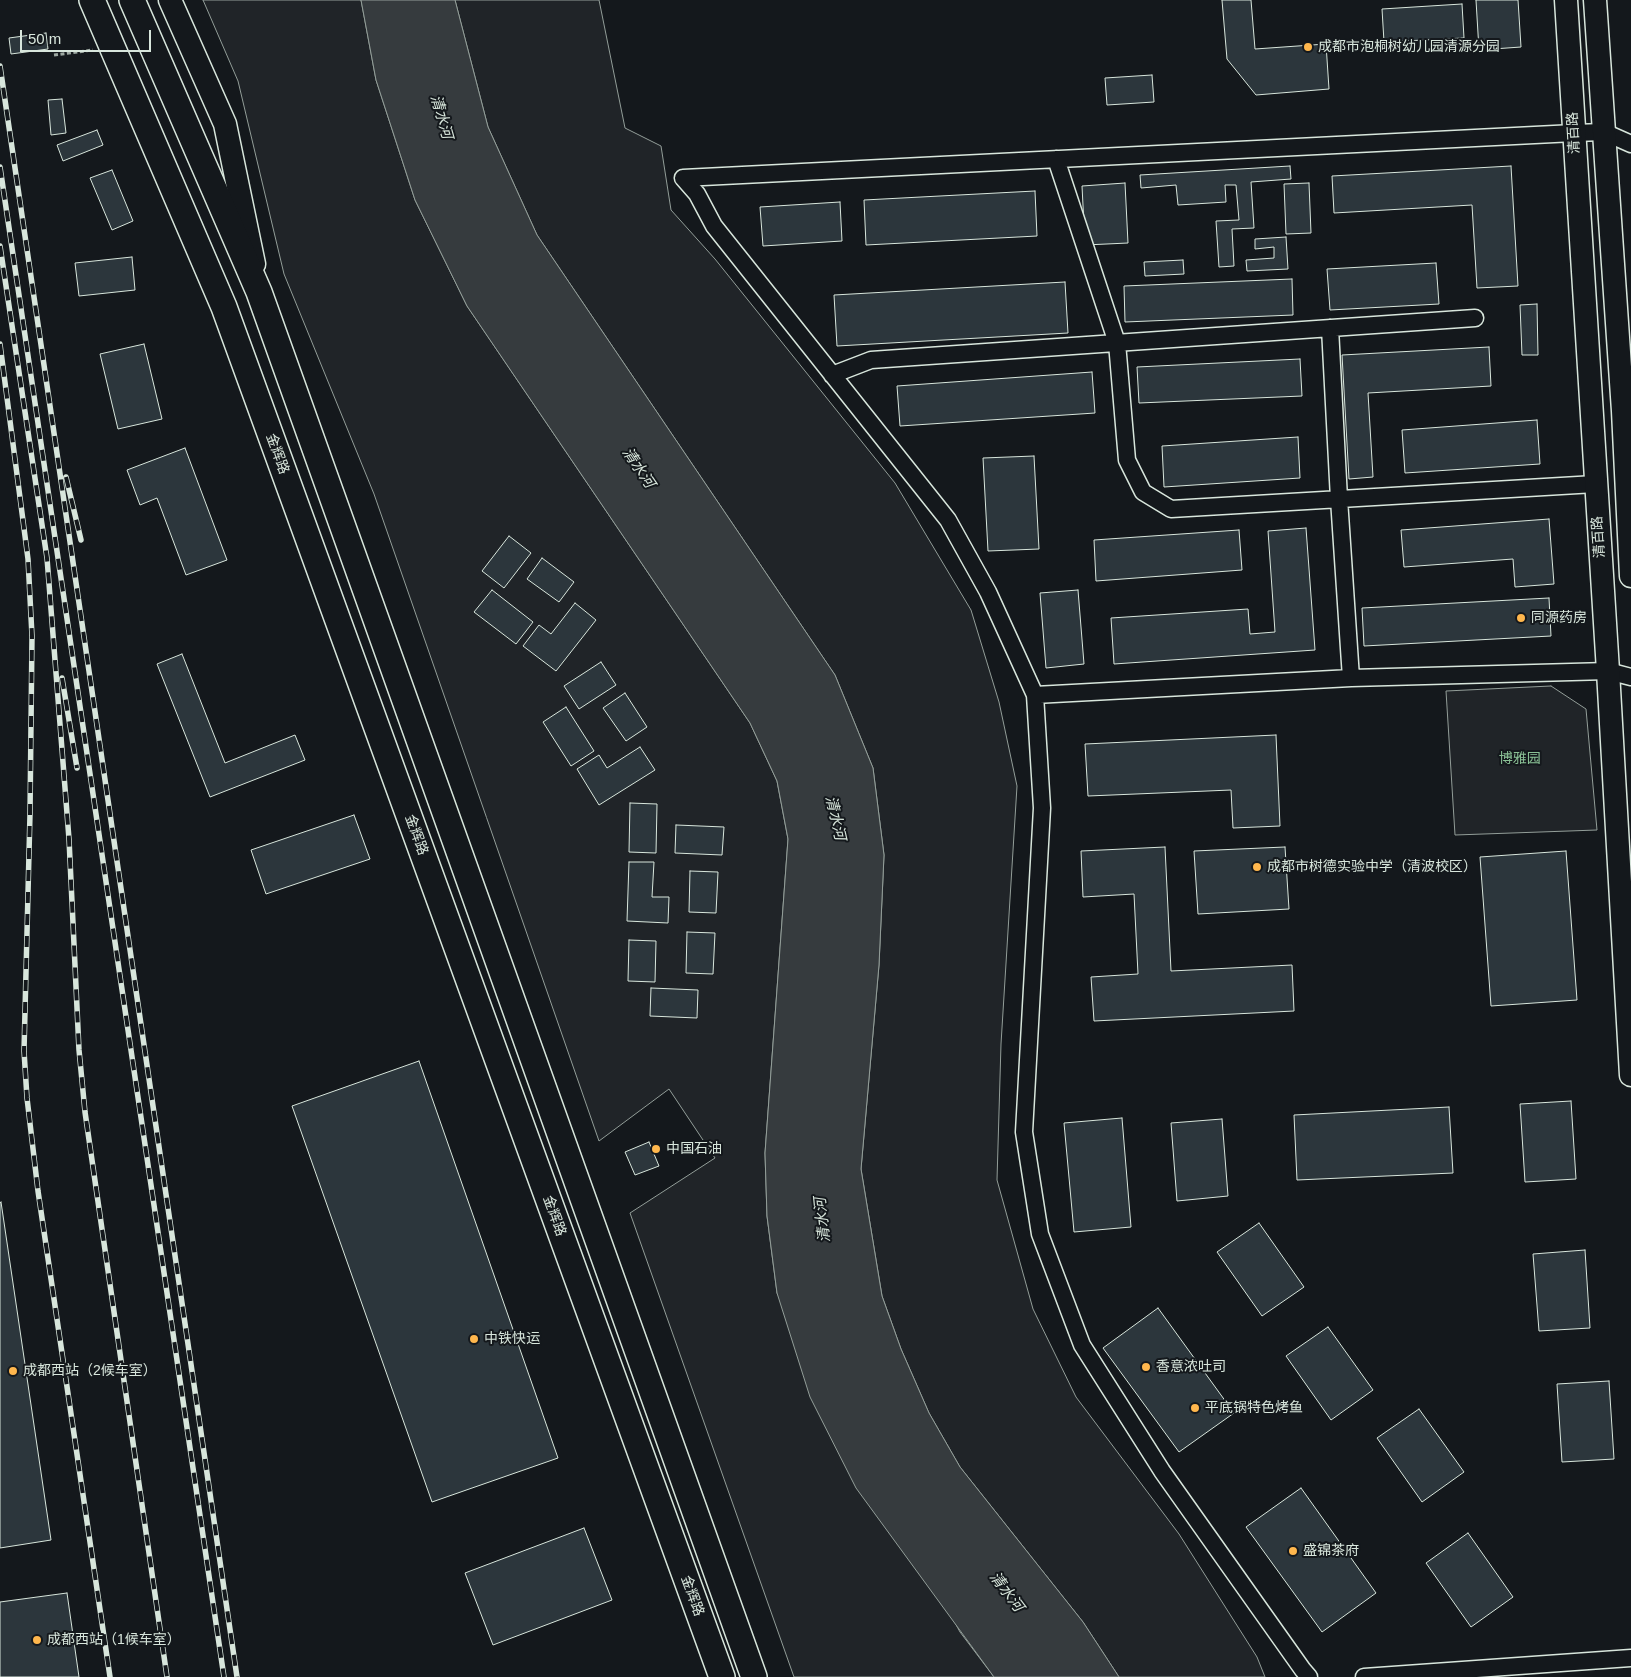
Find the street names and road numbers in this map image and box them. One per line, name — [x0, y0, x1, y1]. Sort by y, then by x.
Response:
street label: 清百路 — [1565, 112, 1583, 154]
street label: 金辉路 — [262, 431, 292, 477]
street label: 清百路 — [1589, 515, 1609, 559]
street label: 金辉路 — [401, 812, 431, 858]
street label: 金辉路 — [539, 1193, 569, 1239]
street label: 金辉路 — [677, 1573, 707, 1619]

